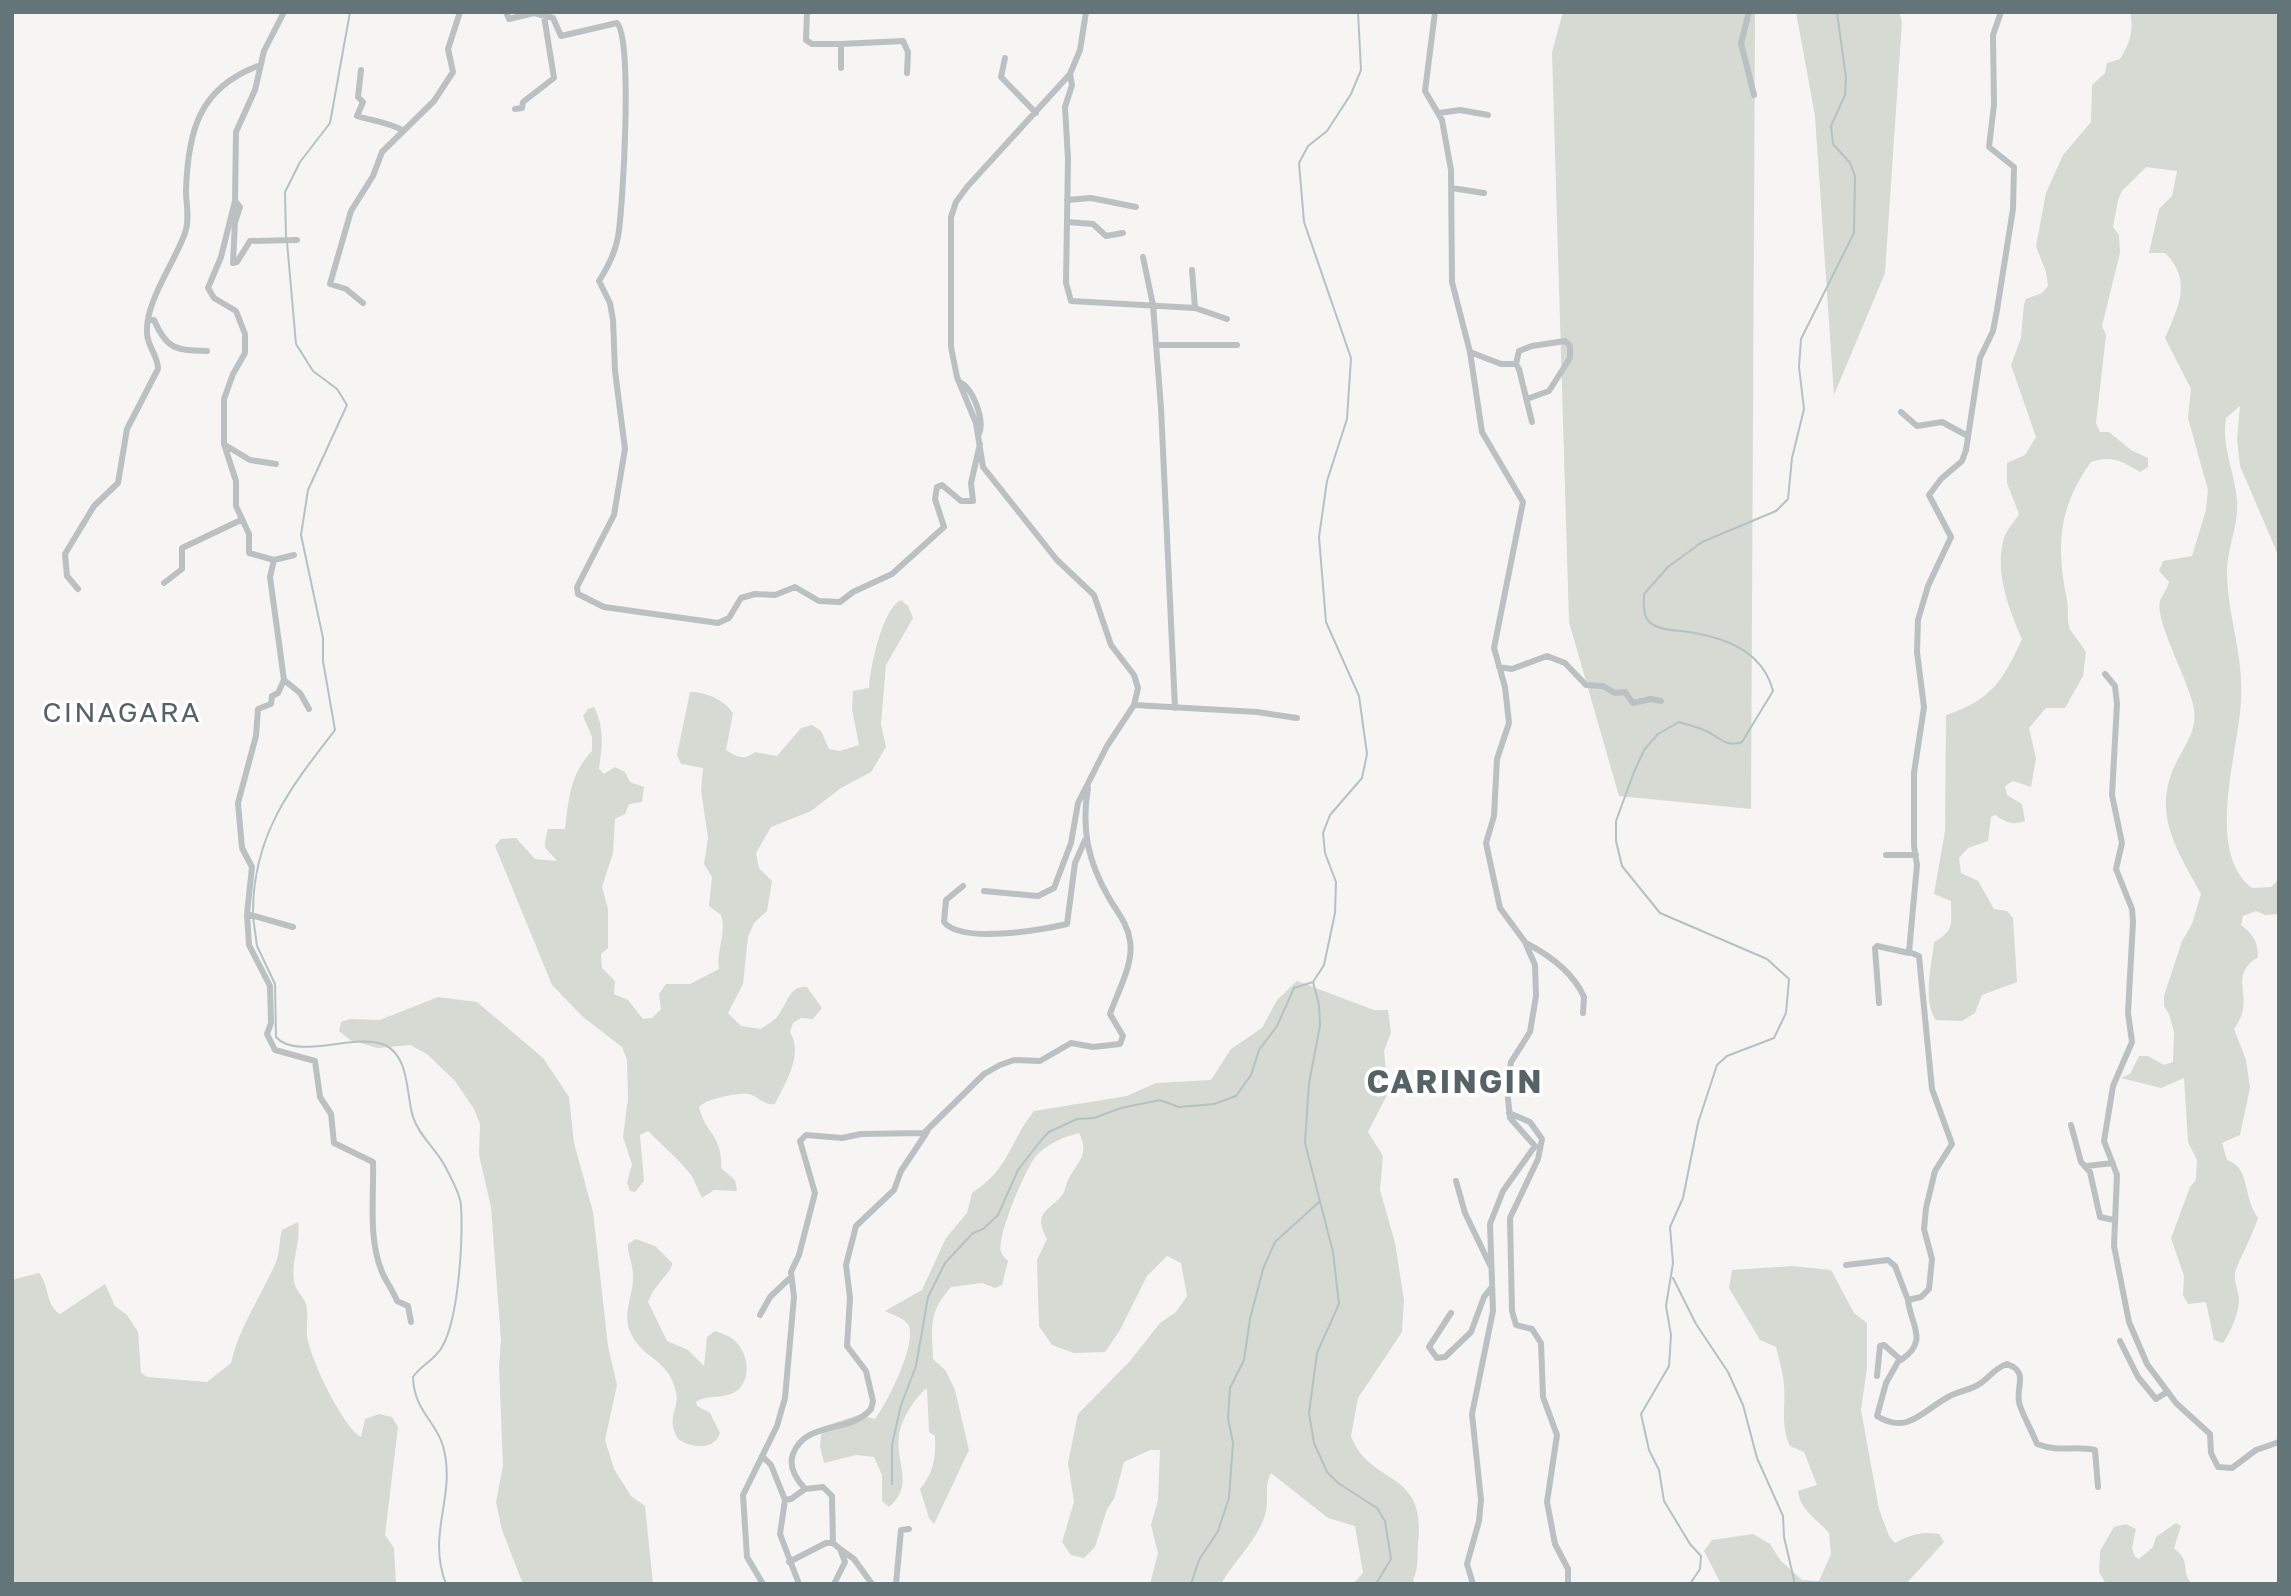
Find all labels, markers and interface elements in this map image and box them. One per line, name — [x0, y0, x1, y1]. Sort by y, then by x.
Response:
district label: CINAGARA — [42, 695, 202, 728]
district label: CARINGIN — [1367, 1062, 1543, 1100]

